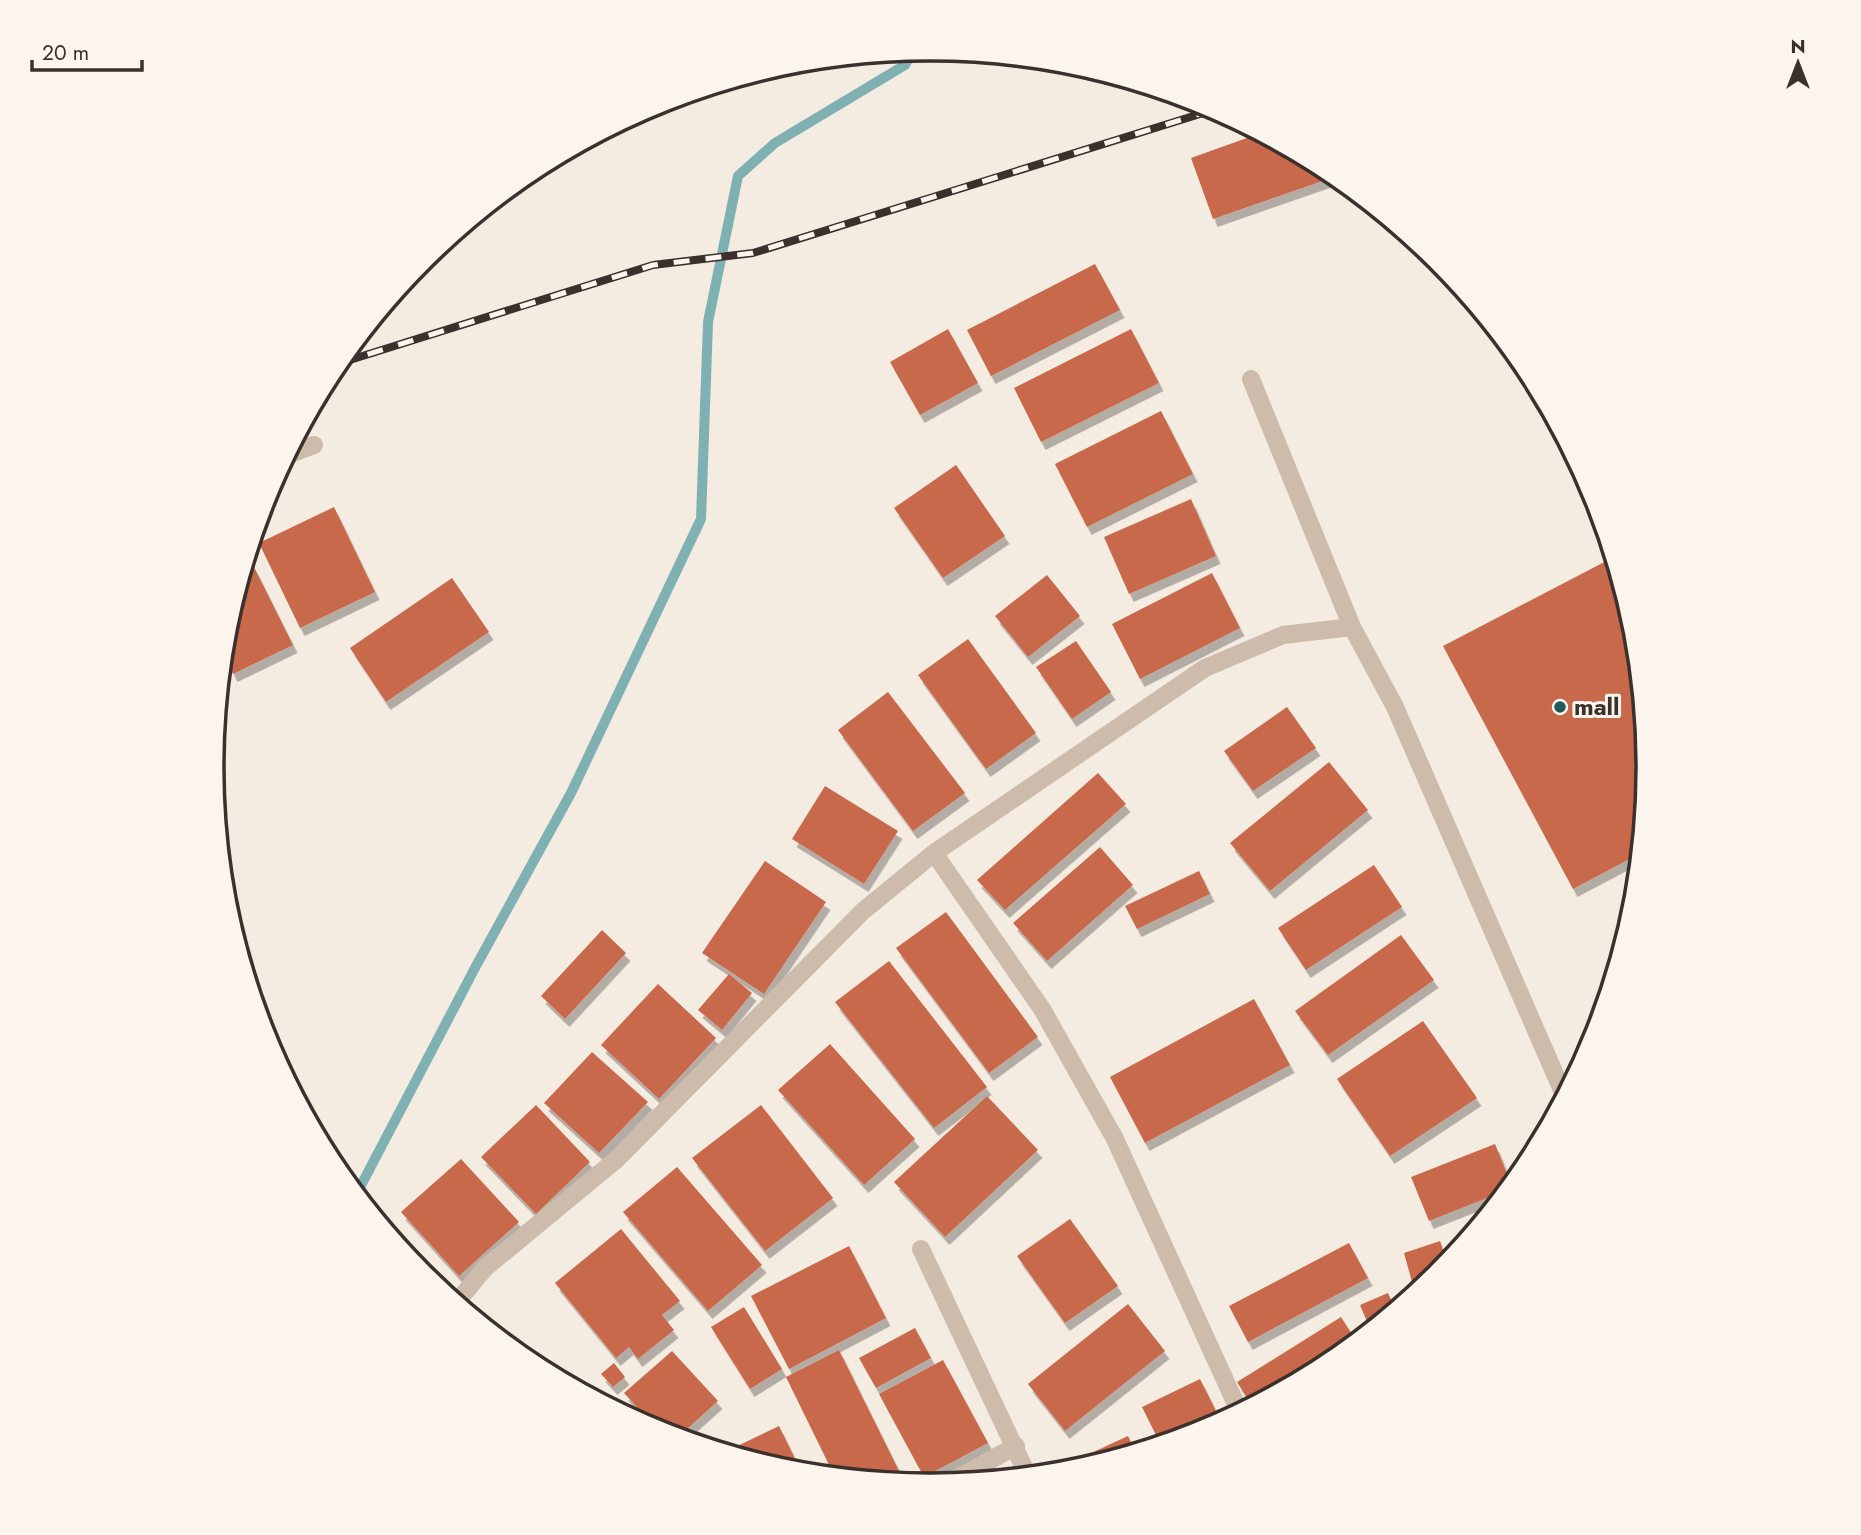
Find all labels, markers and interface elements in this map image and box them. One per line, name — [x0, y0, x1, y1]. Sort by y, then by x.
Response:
scale bar — [32, 28, 142, 72]
north arrow — [1763, 28, 1833, 98]
text: N — [1790, 33, 1806, 60]
text: 20 m — [42, 38, 89, 68]
place label: mall — [1574, 689, 1620, 724]
marker: mall — [1552, 699, 1568, 715]

